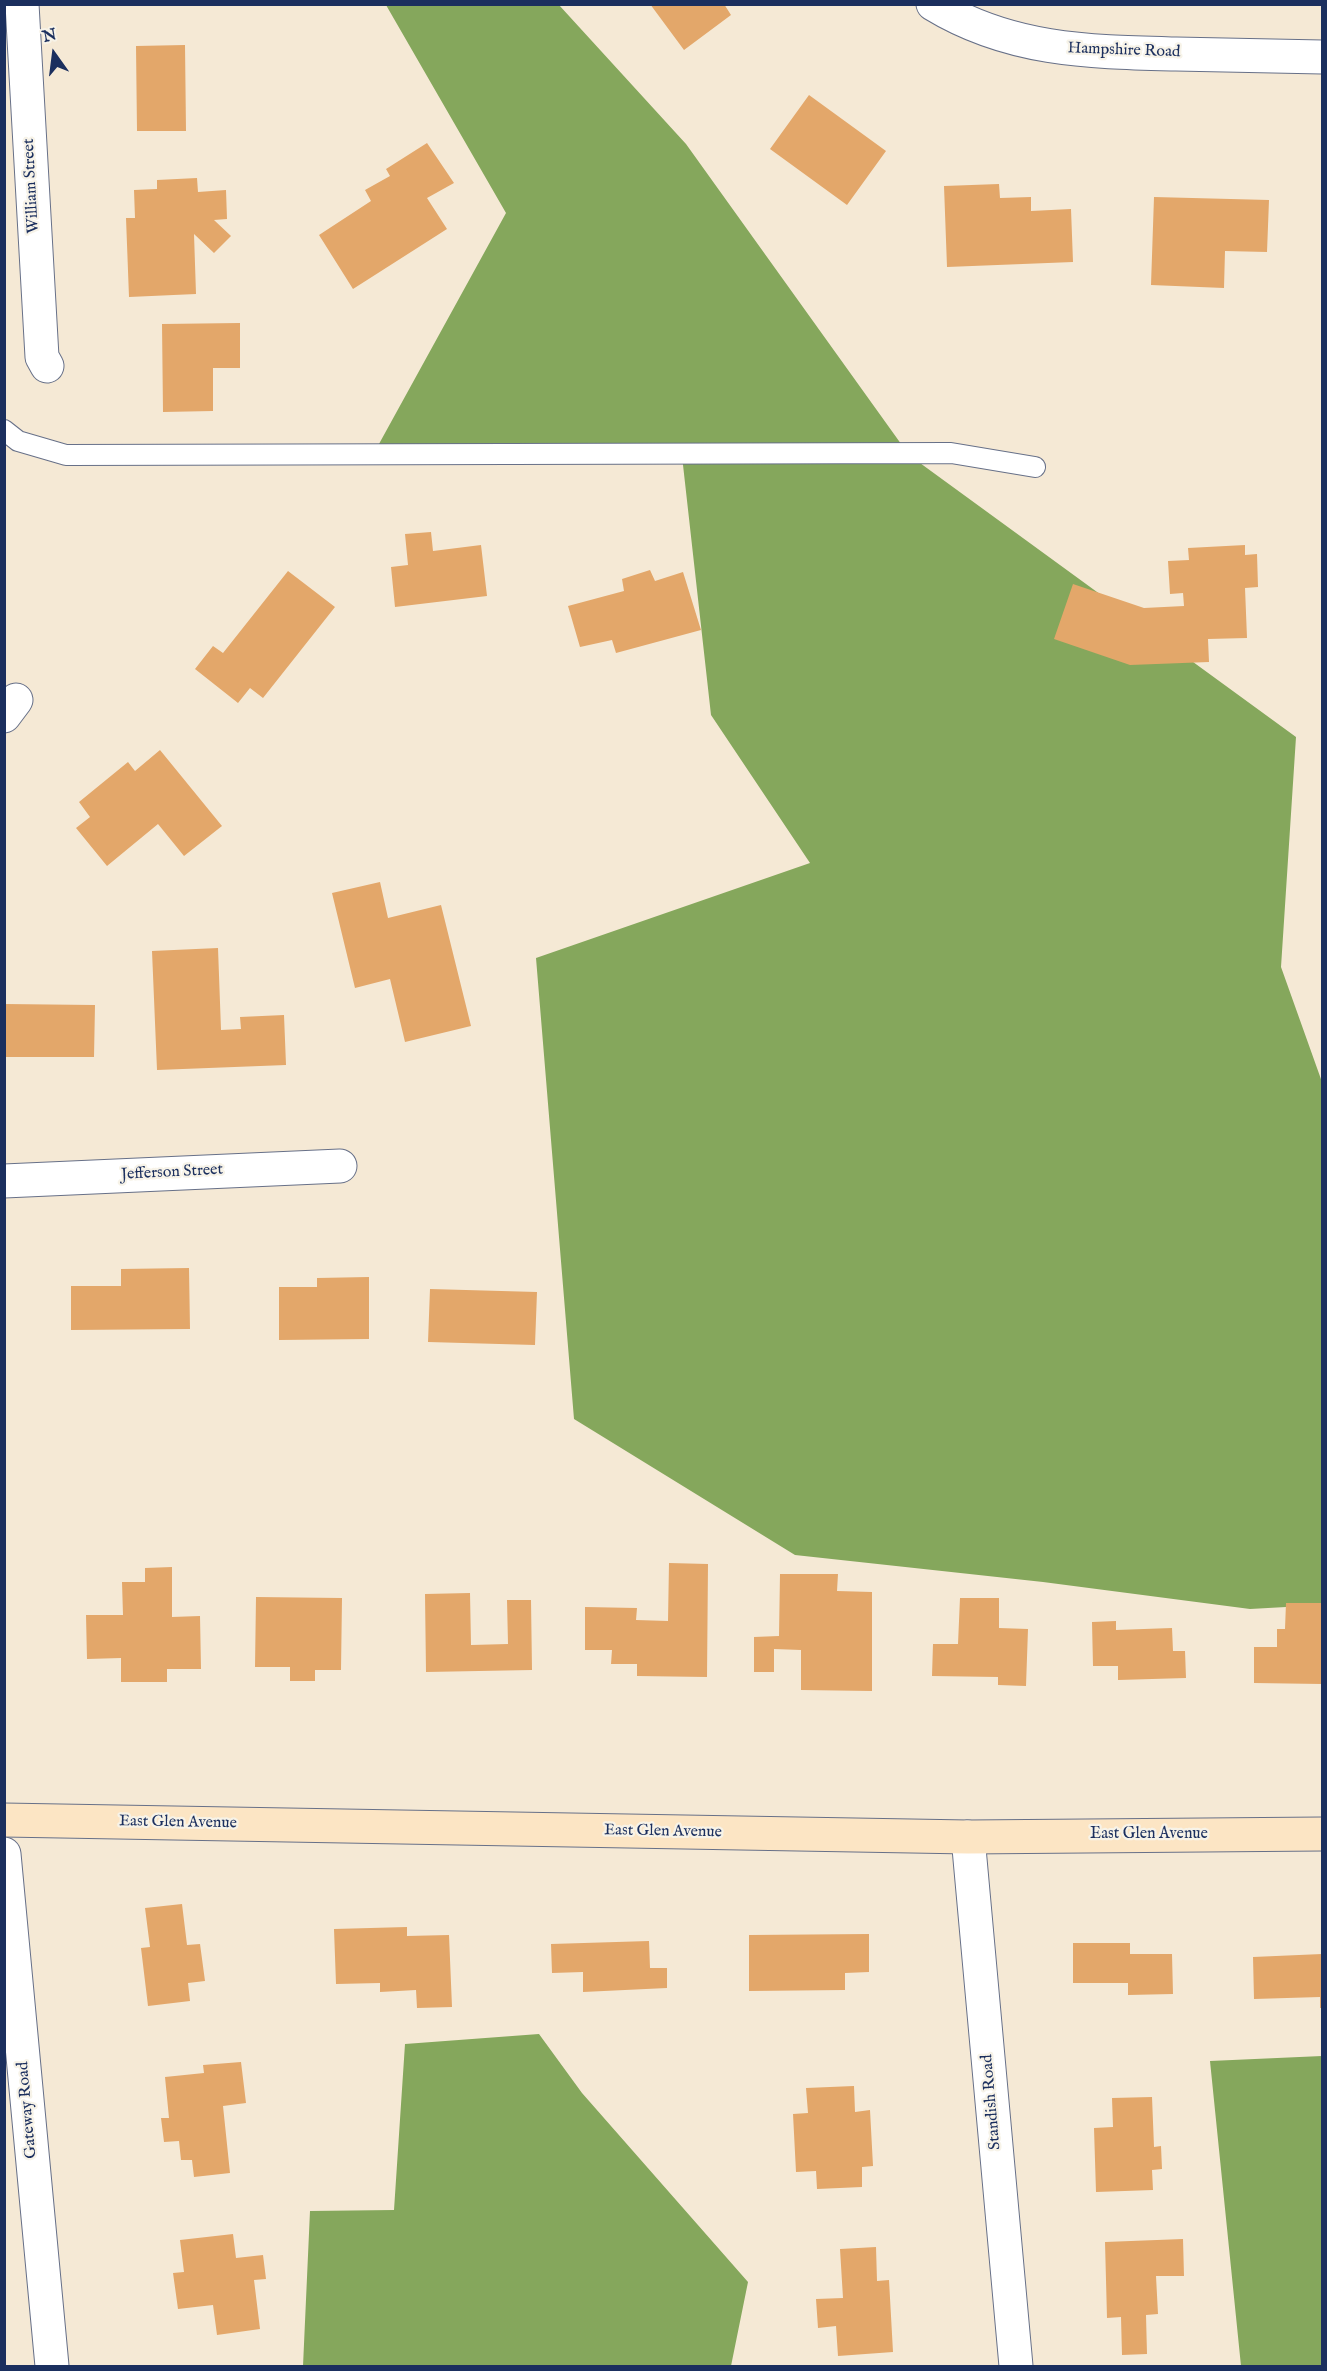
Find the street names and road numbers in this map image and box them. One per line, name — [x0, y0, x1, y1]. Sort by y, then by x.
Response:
street label: Hampshire Road — [1067, 39, 1181, 63]
street label: William Street — [20, 138, 44, 234]
street label: Jefferson Street — [120, 1161, 224, 1185]
street label: East Glen Avenue — [119, 1812, 237, 1834]
street label: East Glen Avenue — [604, 1821, 722, 1843]
street label: East Glen Avenue — [1090, 1825, 1208, 1845]
street label: Standish Road — [978, 2053, 1006, 2151]
street label: Gateway Road — [14, 2061, 42, 2159]

